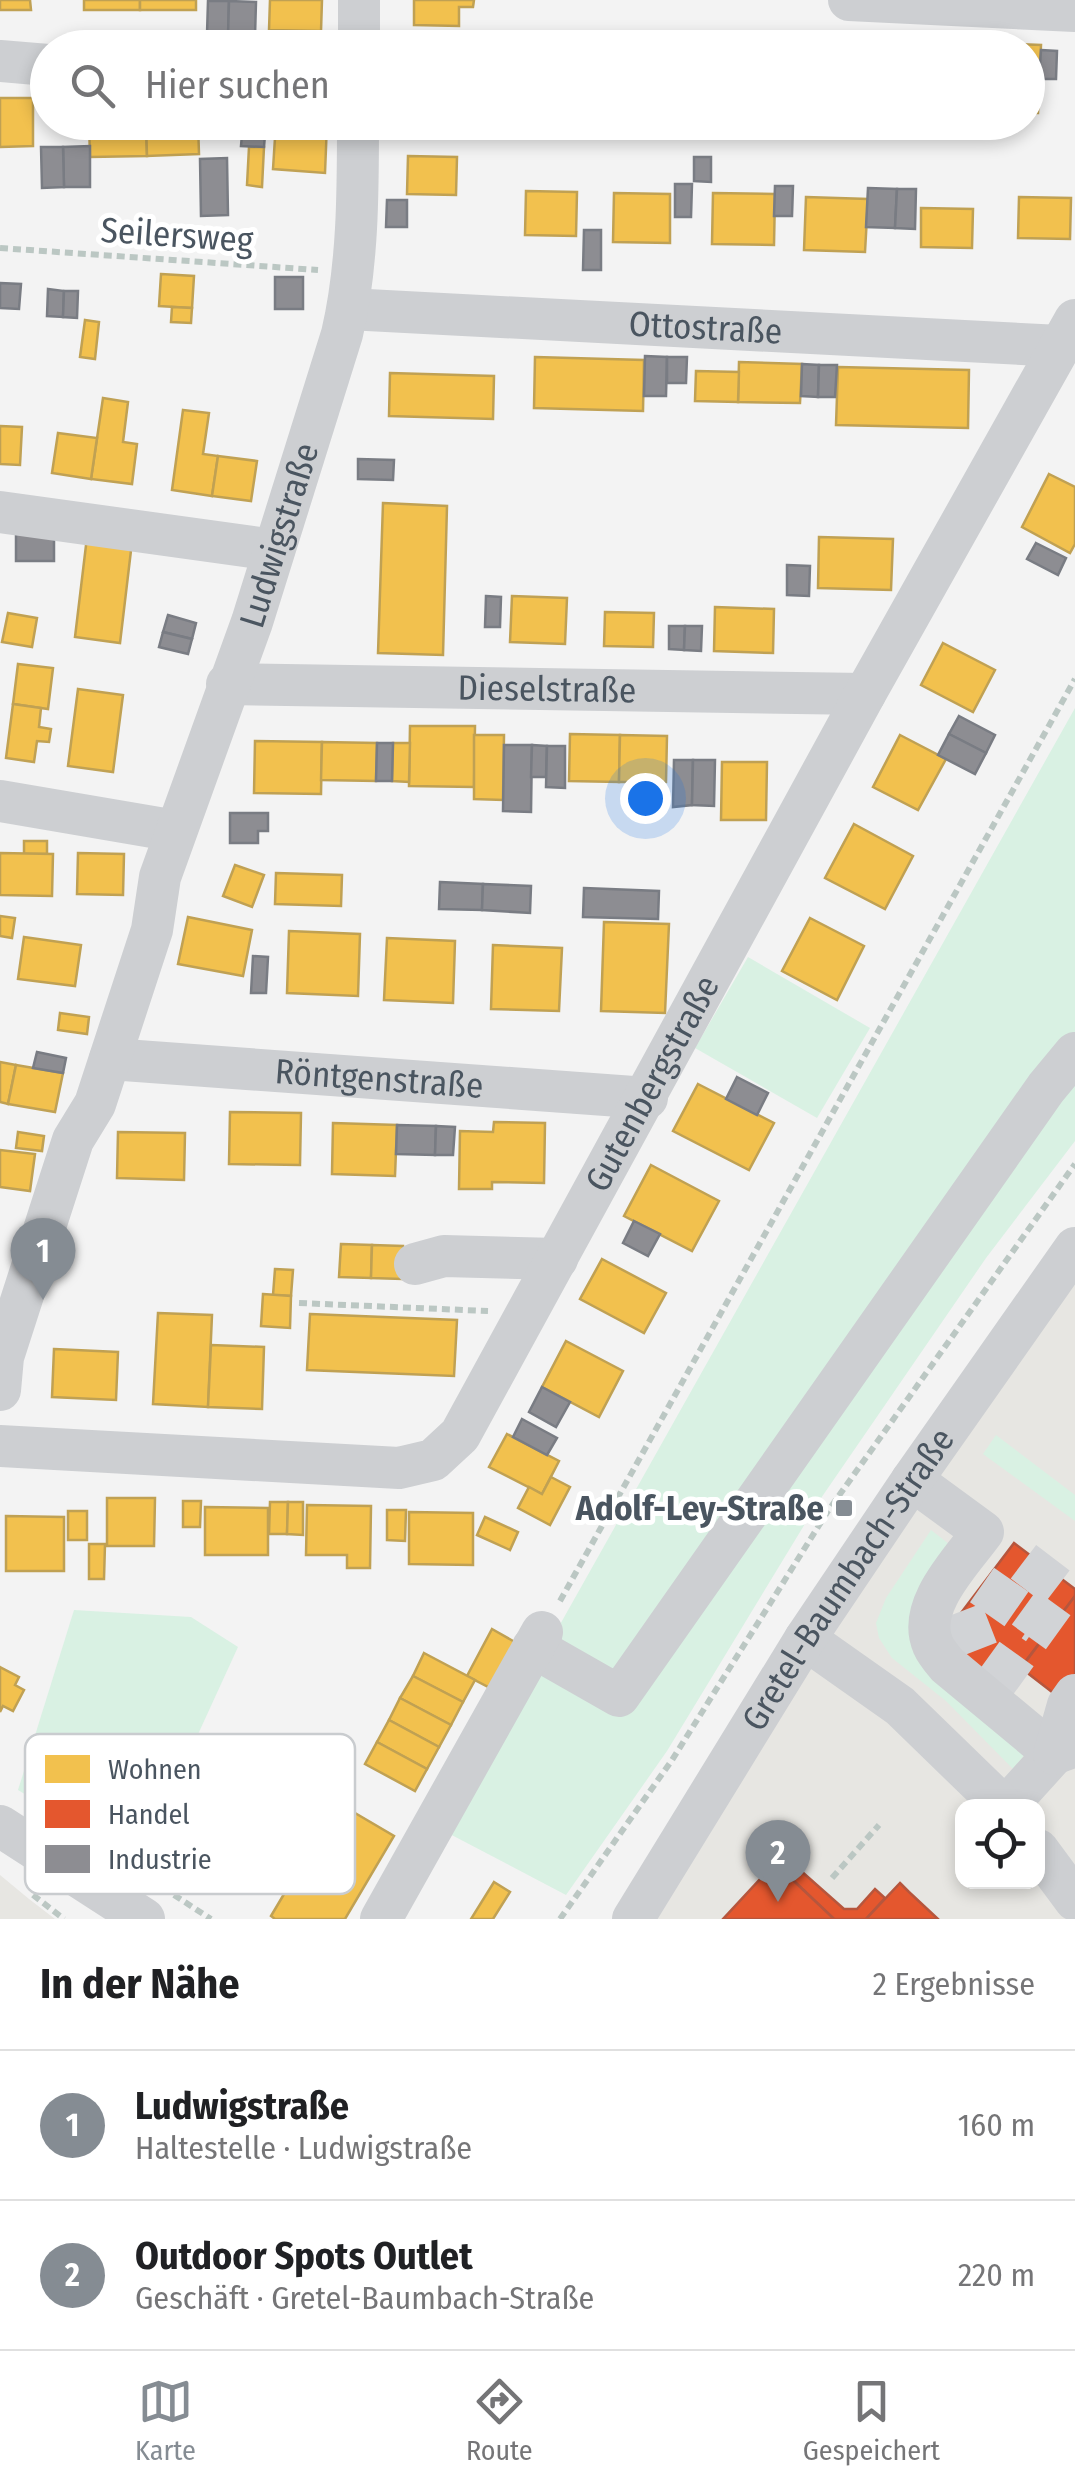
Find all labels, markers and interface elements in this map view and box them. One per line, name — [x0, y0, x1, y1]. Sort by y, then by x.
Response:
search box — [30, 30, 1045, 140]
icon: search — [65, 58, 120, 113]
text: Hier suchen — [145, 62, 330, 108]
street label: Seilersweg — [99, 209, 255, 261]
street label: Ottostraße — [628, 303, 783, 353]
street label: Ludwigstraße — [231, 438, 328, 633]
street label: Dieselstraße — [457, 667, 637, 711]
your location — [620, 773, 671, 824]
street label: Gutenbergstraße — [576, 968, 728, 1199]
street label: Röntgenstraße — [274, 1050, 485, 1107]
pin: 1 — [10, 1218, 76, 1300]
street label: Gretel-Baumbach-Straße — [733, 1420, 963, 1738]
place label: Adolf-Ley-Straße — [575, 1487, 824, 1529]
marker: Adolf-Ley-Straße — [833, 1497, 855, 1519]
legend — [25, 1734, 355, 1894]
text: Wohnen — [108, 1753, 202, 1786]
text: Handel — [108, 1798, 190, 1831]
map controls — [955, 1799, 1045, 1889]
button: locate — [955, 1799, 1045, 1889]
pin: 2 — [746, 1820, 810, 1902]
text: Industrie — [108, 1843, 212, 1876]
text: In der Nähe — [40, 1959, 240, 2009]
text: 2 Ergebnisse — [873, 1965, 1035, 2003]
text: Ludwigstraße — [135, 2083, 349, 2129]
text: 1 — [66, 2106, 79, 2144]
text: 160 m — [958, 2106, 1035, 2144]
text: Haltestelle · Ludwigstraße — [135, 2129, 472, 2167]
text: Outdoor Spots Outlet — [135, 2233, 473, 2279]
text: 2 — [65, 2256, 80, 2294]
text: 220 m — [958, 2256, 1035, 2294]
text: Geschäft · Gretel-Baumbach-Straße — [135, 2279, 594, 2317]
tab: Karte — [135, 2374, 196, 2467]
tab: Route — [466, 2374, 533, 2467]
tab: Gespeichert — [803, 2374, 940, 2467]

